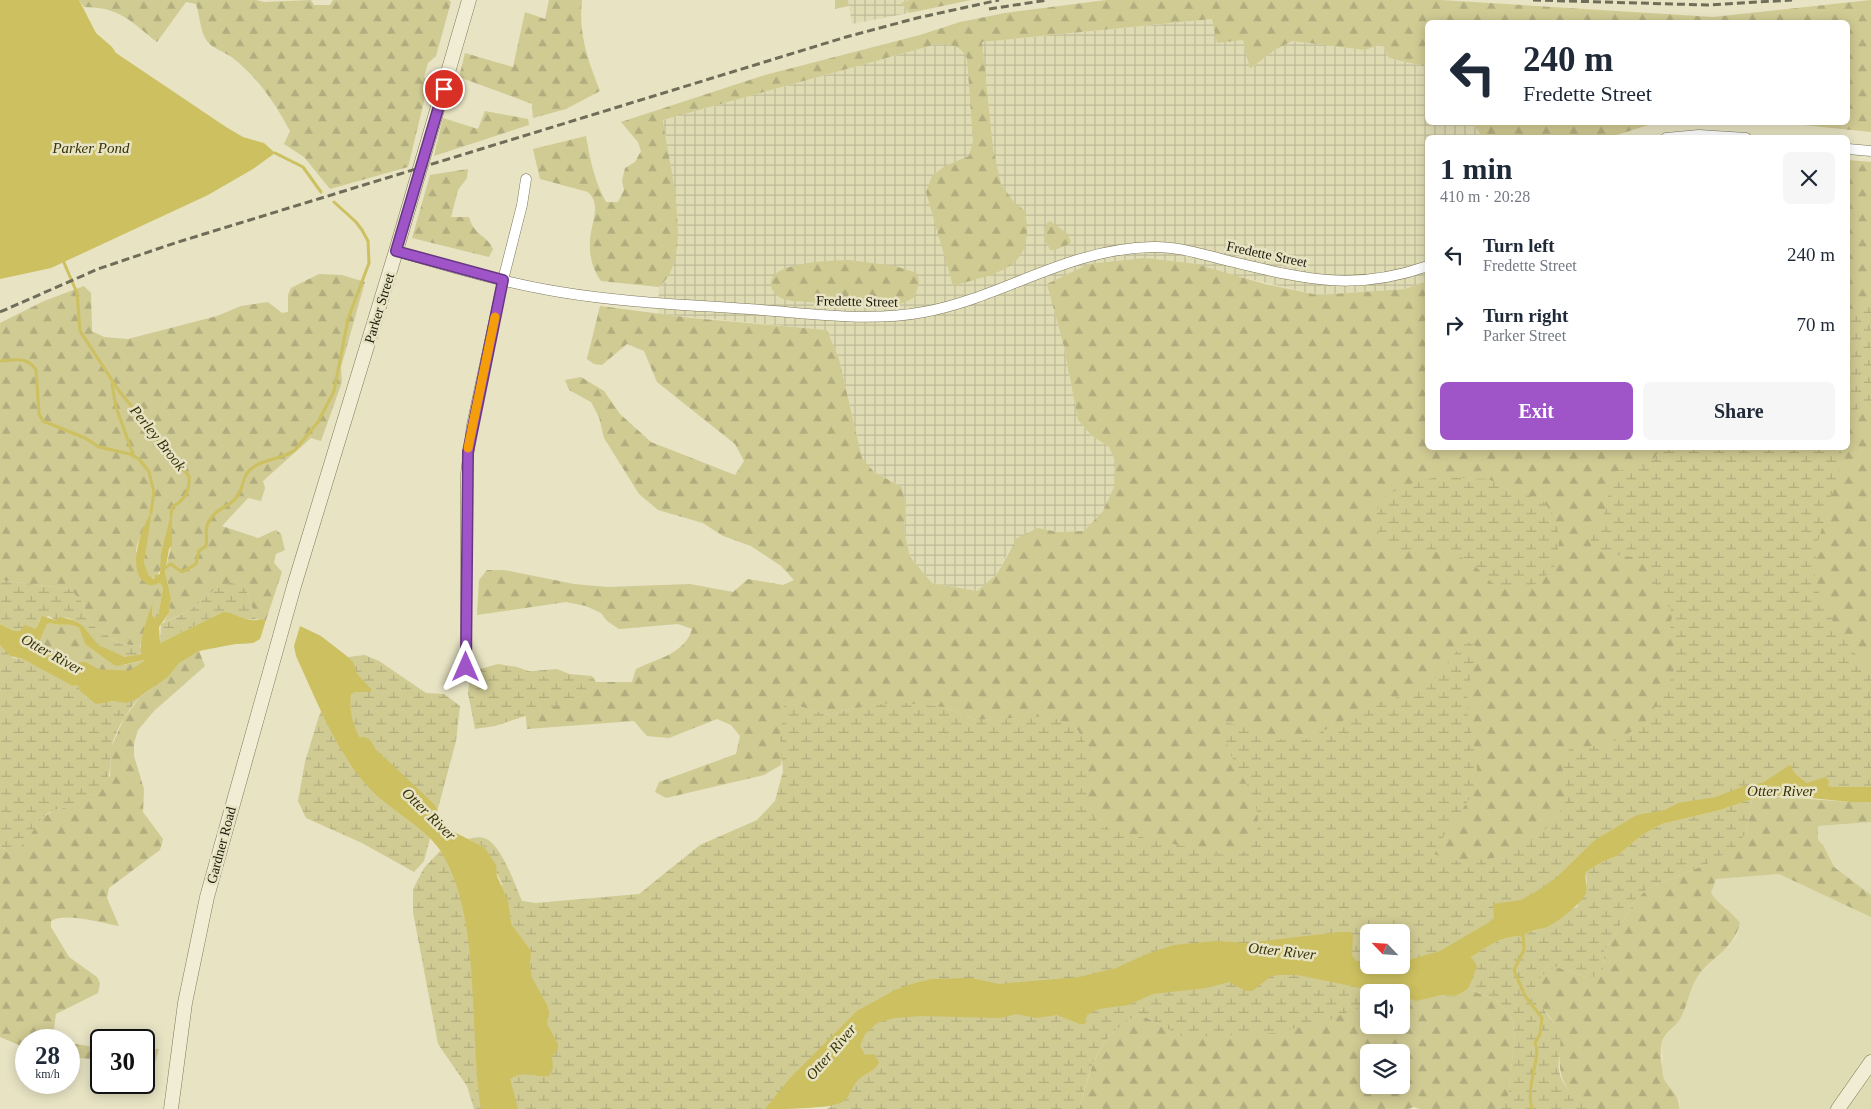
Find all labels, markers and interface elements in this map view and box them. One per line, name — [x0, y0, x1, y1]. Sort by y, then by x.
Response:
icon: left — [1440, 40, 1505, 105]
text: 240 m — [1523, 40, 1613, 79]
pin — [423, 68, 465, 110]
icon: arrive — [430, 75, 458, 103]
text: Fredette Street — [1523, 81, 1652, 106]
water label: Parker Pond — [51, 140, 130, 156]
text: 1 min — [1440, 152, 1513, 185]
button: close — [1783, 152, 1835, 204]
text: 410 m · 20:28 — [1440, 188, 1530, 205]
text: Turn left — [1483, 235, 1555, 256]
street label: Fredette Street — [1225, 239, 1309, 270]
icon: left — [1440, 241, 1468, 269]
text: 240 m — [1787, 244, 1835, 265]
text: Fredette Street — [1483, 257, 1577, 274]
street label: Parker Street — [362, 271, 397, 345]
street label: Fredette Street — [816, 293, 898, 310]
text: Turn right — [1483, 305, 1568, 326]
icon: right — [1440, 311, 1468, 339]
text: 70 m — [1796, 314, 1835, 335]
text: Parker Street — [1483, 327, 1566, 344]
button: Exit — [1440, 382, 1633, 440]
button: Share — [1643, 382, 1835, 440]
water label: Perley Brook — [126, 401, 189, 474]
water label: Otter River — [18, 631, 86, 678]
position arrow — [439, 640, 491, 692]
water label: Otter River — [1747, 783, 1815, 799]
water label: Otter River — [399, 785, 459, 843]
street label: Gardner Road — [204, 805, 239, 885]
north arrow — [1360, 924, 1410, 974]
map controls — [1360, 924, 1410, 1094]
water label: Otter River — [1247, 939, 1317, 963]
button: sound — [1360, 984, 1410, 1034]
water label: Otter River — [803, 1021, 859, 1083]
speed limit sign: 30 — [90, 1029, 155, 1094]
text: 28 — [35, 1042, 60, 1069]
button: layers — [1360, 1044, 1410, 1094]
text: km/h — [35, 1067, 60, 1081]

